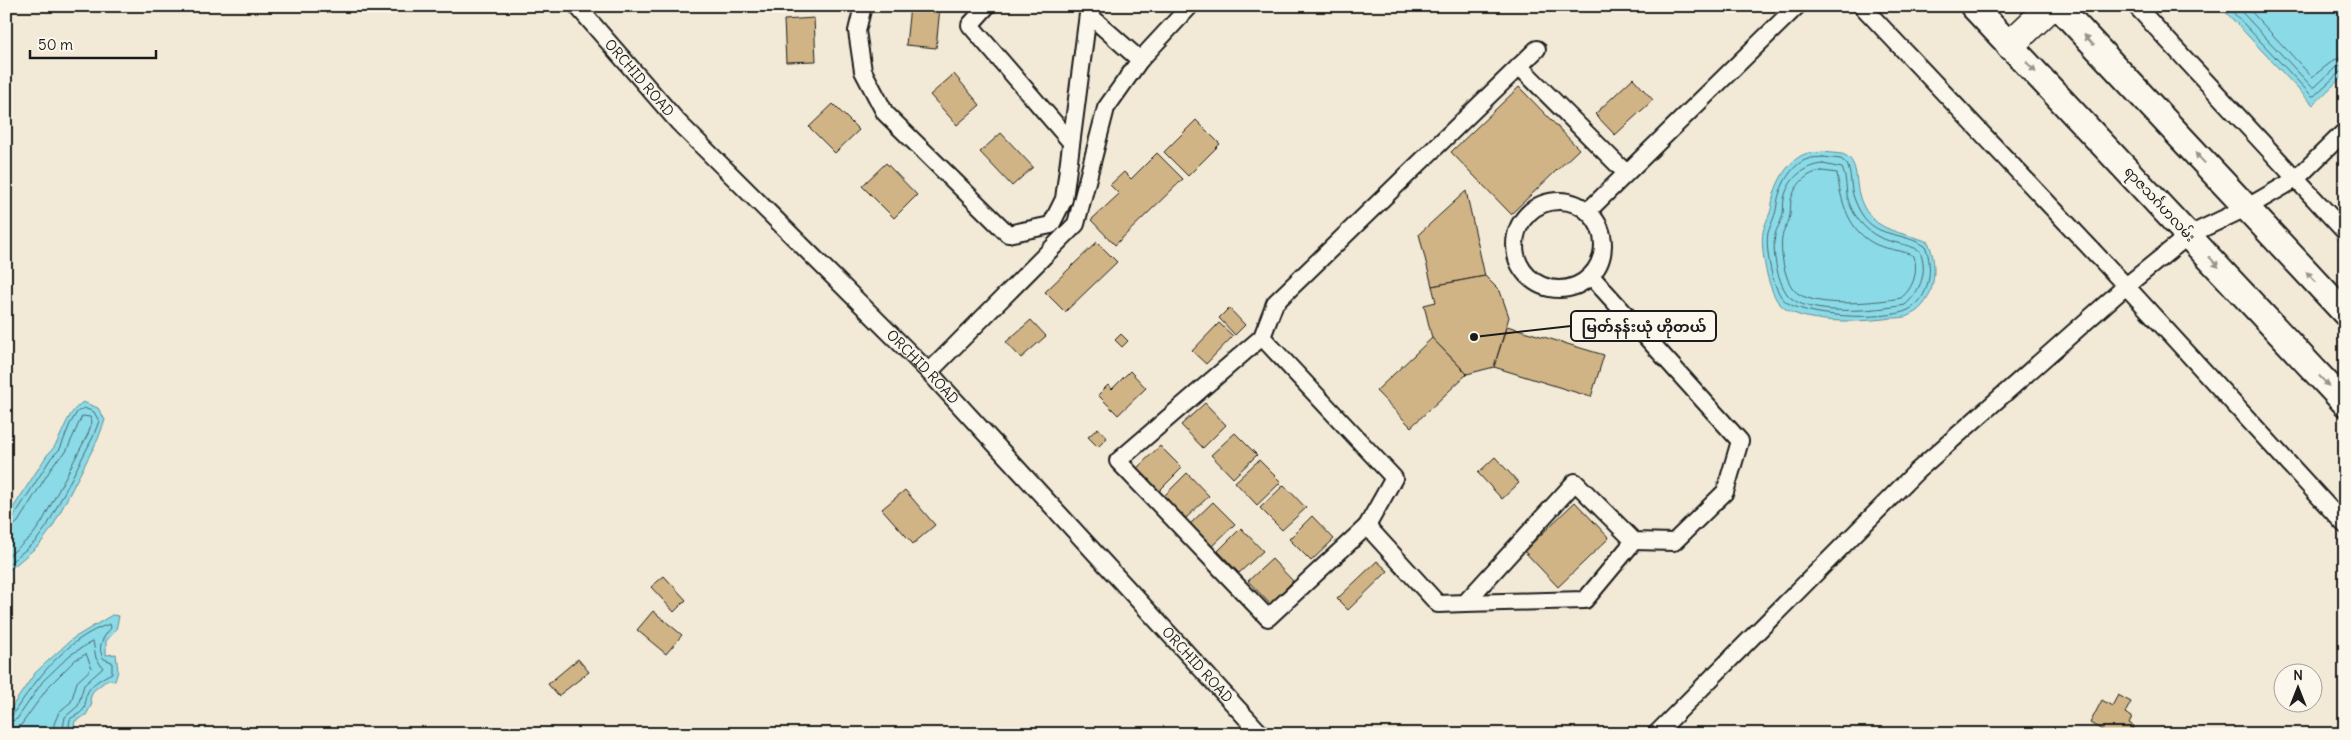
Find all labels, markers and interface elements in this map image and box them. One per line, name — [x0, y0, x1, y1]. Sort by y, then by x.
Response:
scale bar — [30, 28, 156, 60]
one-way arrow — [2083, 34, 2095, 46]
text: 50 m — [38, 35, 73, 54]
street label: ORCHID ROAD — [601, 35, 678, 120]
one-way arrow — [2025, 61, 2037, 73]
one-way arrow — [2194, 153, 2206, 165]
street label: ရာဇသင်္ဂဟလမ်း — [2118, 162, 2200, 247]
one-way arrow — [2208, 256, 2220, 268]
one-way arrow — [2305, 272, 2317, 284]
callout: မြတ်နန်းယုံ ဟိုတယ် — [1571, 311, 1716, 341]
text: မြတ်နန်းယုံ ဟိုတယ် — [1582, 317, 1706, 339]
street label: ORCHID ROAD — [883, 326, 963, 408]
one-way arrow — [2318, 375, 2330, 387]
street label: ORCHID ROAD — [1158, 623, 1237, 706]
north arrow — [2274, 662, 2324, 712]
text: N — [2293, 666, 2303, 684]

